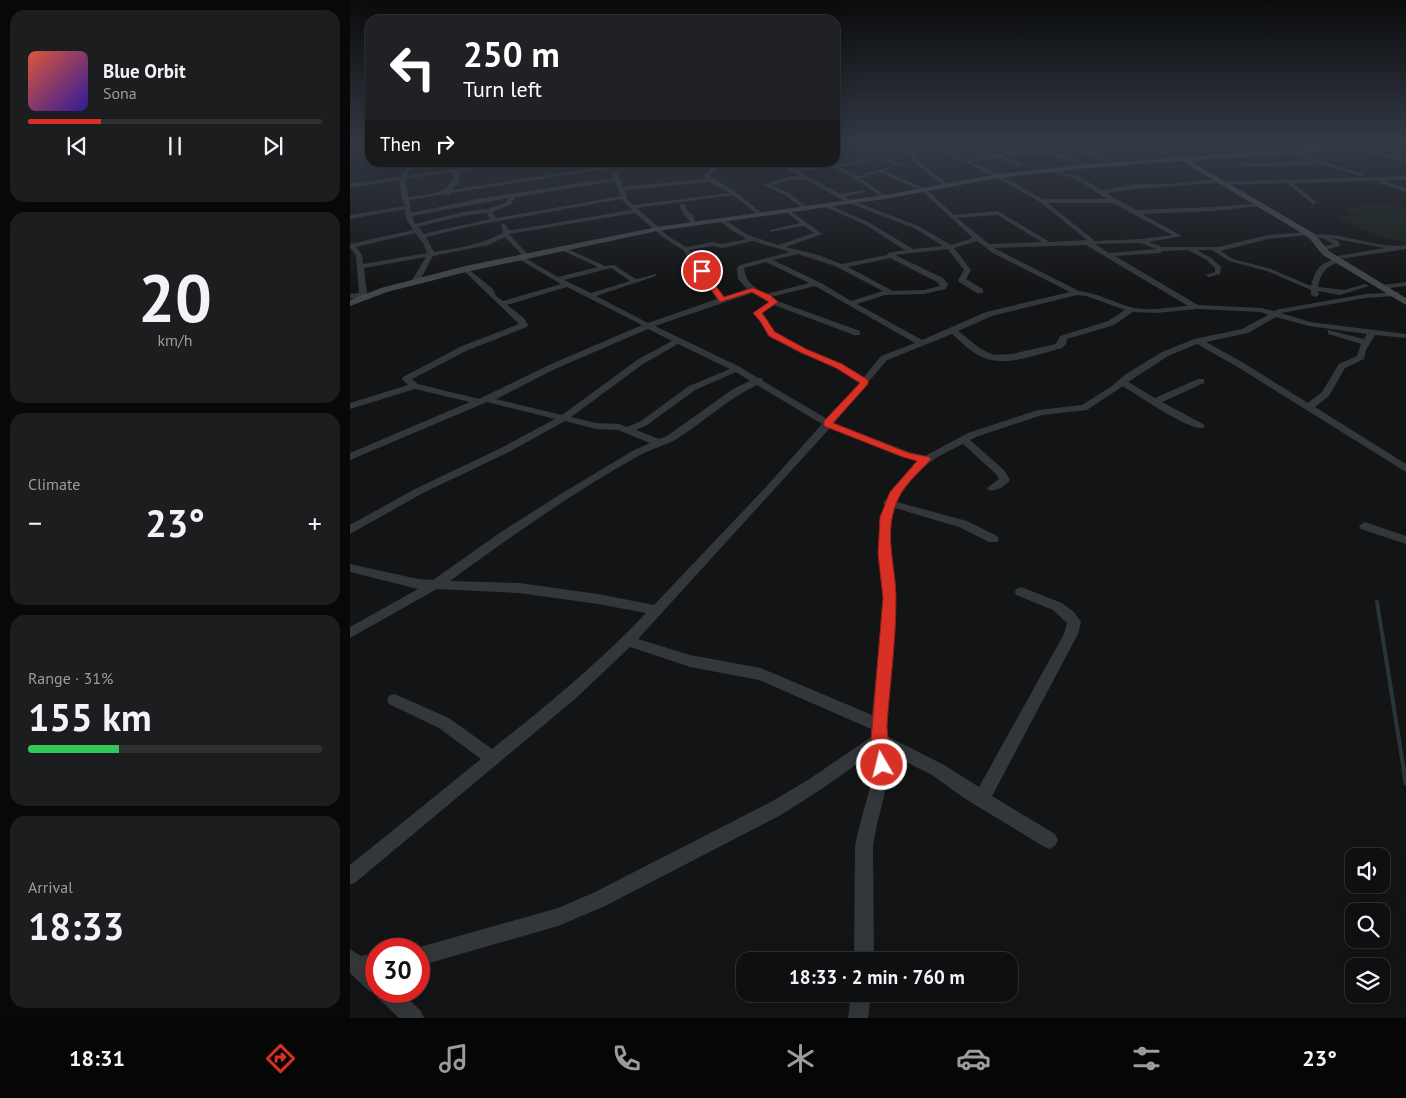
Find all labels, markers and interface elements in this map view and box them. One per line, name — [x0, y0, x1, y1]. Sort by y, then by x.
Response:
text: 250 m — [463, 31, 560, 77]
icon: left — [380, 35, 445, 100]
text: Blue Orbit — [103, 59, 186, 83]
text: Turn left — [463, 75, 542, 103]
text: Sona — [103, 83, 137, 103]
icon: right — [431, 130, 459, 158]
icon: previous — [63, 132, 91, 160]
icon: pause — [161, 132, 189, 160]
icon: next — [259, 132, 287, 160]
text: Then — [380, 132, 421, 156]
pin — [681, 250, 723, 292]
text: 20 — [138, 255, 212, 339]
icon: arrive — [688, 257, 716, 285]
text: km/h — [157, 330, 193, 350]
text: Climate — [28, 474, 80, 494]
text: 23° — [145, 498, 205, 547]
text: − — [28, 504, 42, 541]
text: + — [308, 504, 322, 541]
text: Range · 31% — [28, 668, 113, 688]
text: 155 km — [28, 692, 152, 741]
position arrow — [855, 738, 907, 790]
map controls — [1345, 848, 1390, 1003]
button: sound — [1345, 848, 1390, 893]
text: Arrival — [28, 877, 73, 897]
text: 18:33 — [28, 901, 124, 950]
button: search — [1345, 903, 1390, 948]
speed limit sign: 30 — [365, 938, 430, 1003]
button: layers — [1345, 958, 1390, 1003]
text: 18:33 · 2 min · 760 m — [789, 965, 965, 989]
icon: directions — [263, 1041, 298, 1076]
icon: music — [436, 1041, 471, 1076]
icon: phone — [609, 1041, 644, 1076]
icon: climate — [783, 1041, 818, 1076]
icon: car — [956, 1041, 991, 1076]
icon: filters — [1129, 1041, 1164, 1076]
text: 18:31 — [69, 1044, 125, 1072]
text: 23° — [1302, 1044, 1337, 1072]

